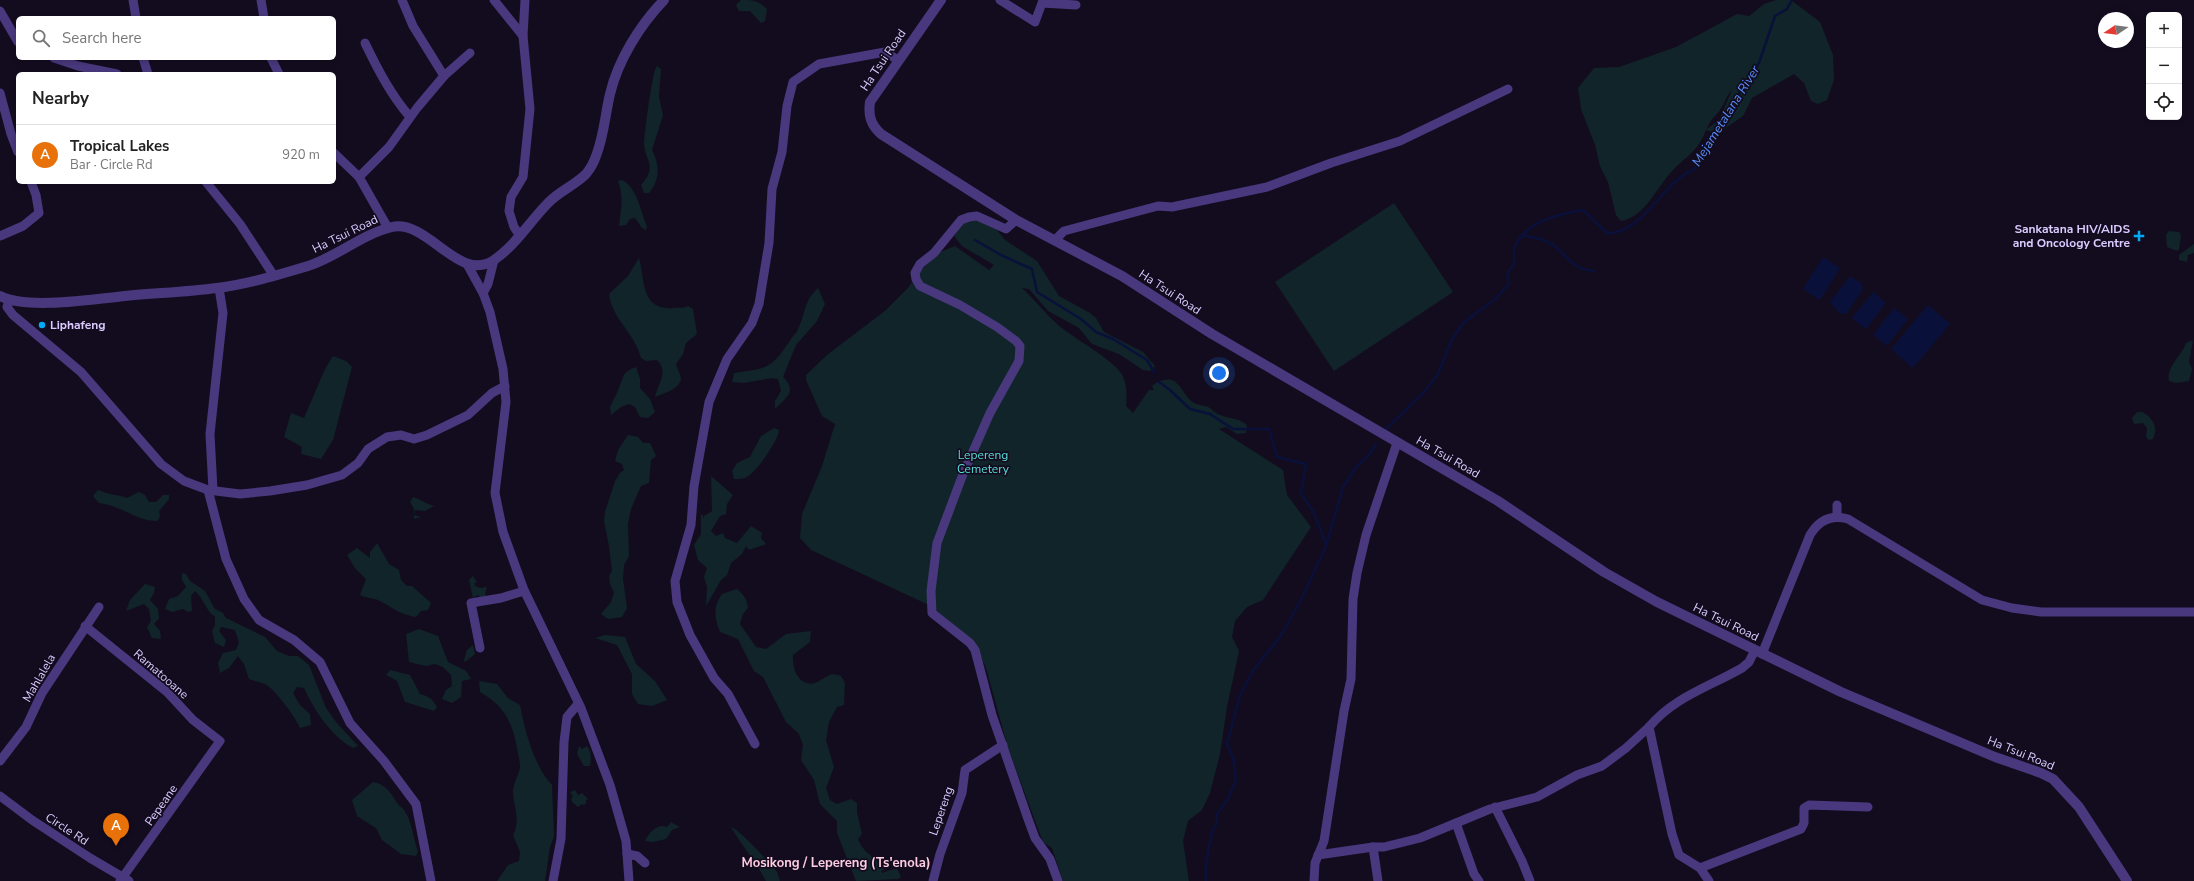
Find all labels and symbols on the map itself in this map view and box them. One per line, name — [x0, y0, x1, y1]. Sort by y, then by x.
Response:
north arrow — [2098, 12, 2134, 48]
street label: Ha Tsui Road — [856, 26, 910, 94]
water label: Mejametalana River — [1688, 62, 1764, 170]
street label: Ha Tsui Road — [310, 211, 380, 257]
place label: Sankatana HIV/AIDS and Oncology Centre — [2013, 221, 2130, 251]
marker: Sankatana HIV/AIDS and Oncology Centre — [2133, 230, 2145, 242]
street label: Ha Tsui Road — [1136, 266, 1204, 318]
place label: Liphafeng — [50, 317, 106, 333]
marker: Liphafeng — [37, 320, 47, 330]
your location — [1209, 363, 1229, 383]
street label: Ha Tsui Road — [1413, 432, 1483, 482]
park label: Lepereng Cemetery — [957, 447, 1010, 477]
street label: Ha Tsui Road — [1691, 599, 1761, 645]
street label: Ramatooane — [130, 646, 192, 702]
street label: Mahlalela — [19, 651, 59, 705]
street label: Ha Tsui Road — [1985, 732, 2057, 774]
street label: Pepeane — [141, 781, 181, 829]
street label: Lepereng — [925, 784, 957, 838]
street label: Circle Rd — [42, 809, 92, 849]
pin: A — [103, 813, 129, 846]
district label: Mosikong / Lepereng (Ts'enola) — [741, 854, 931, 872]

